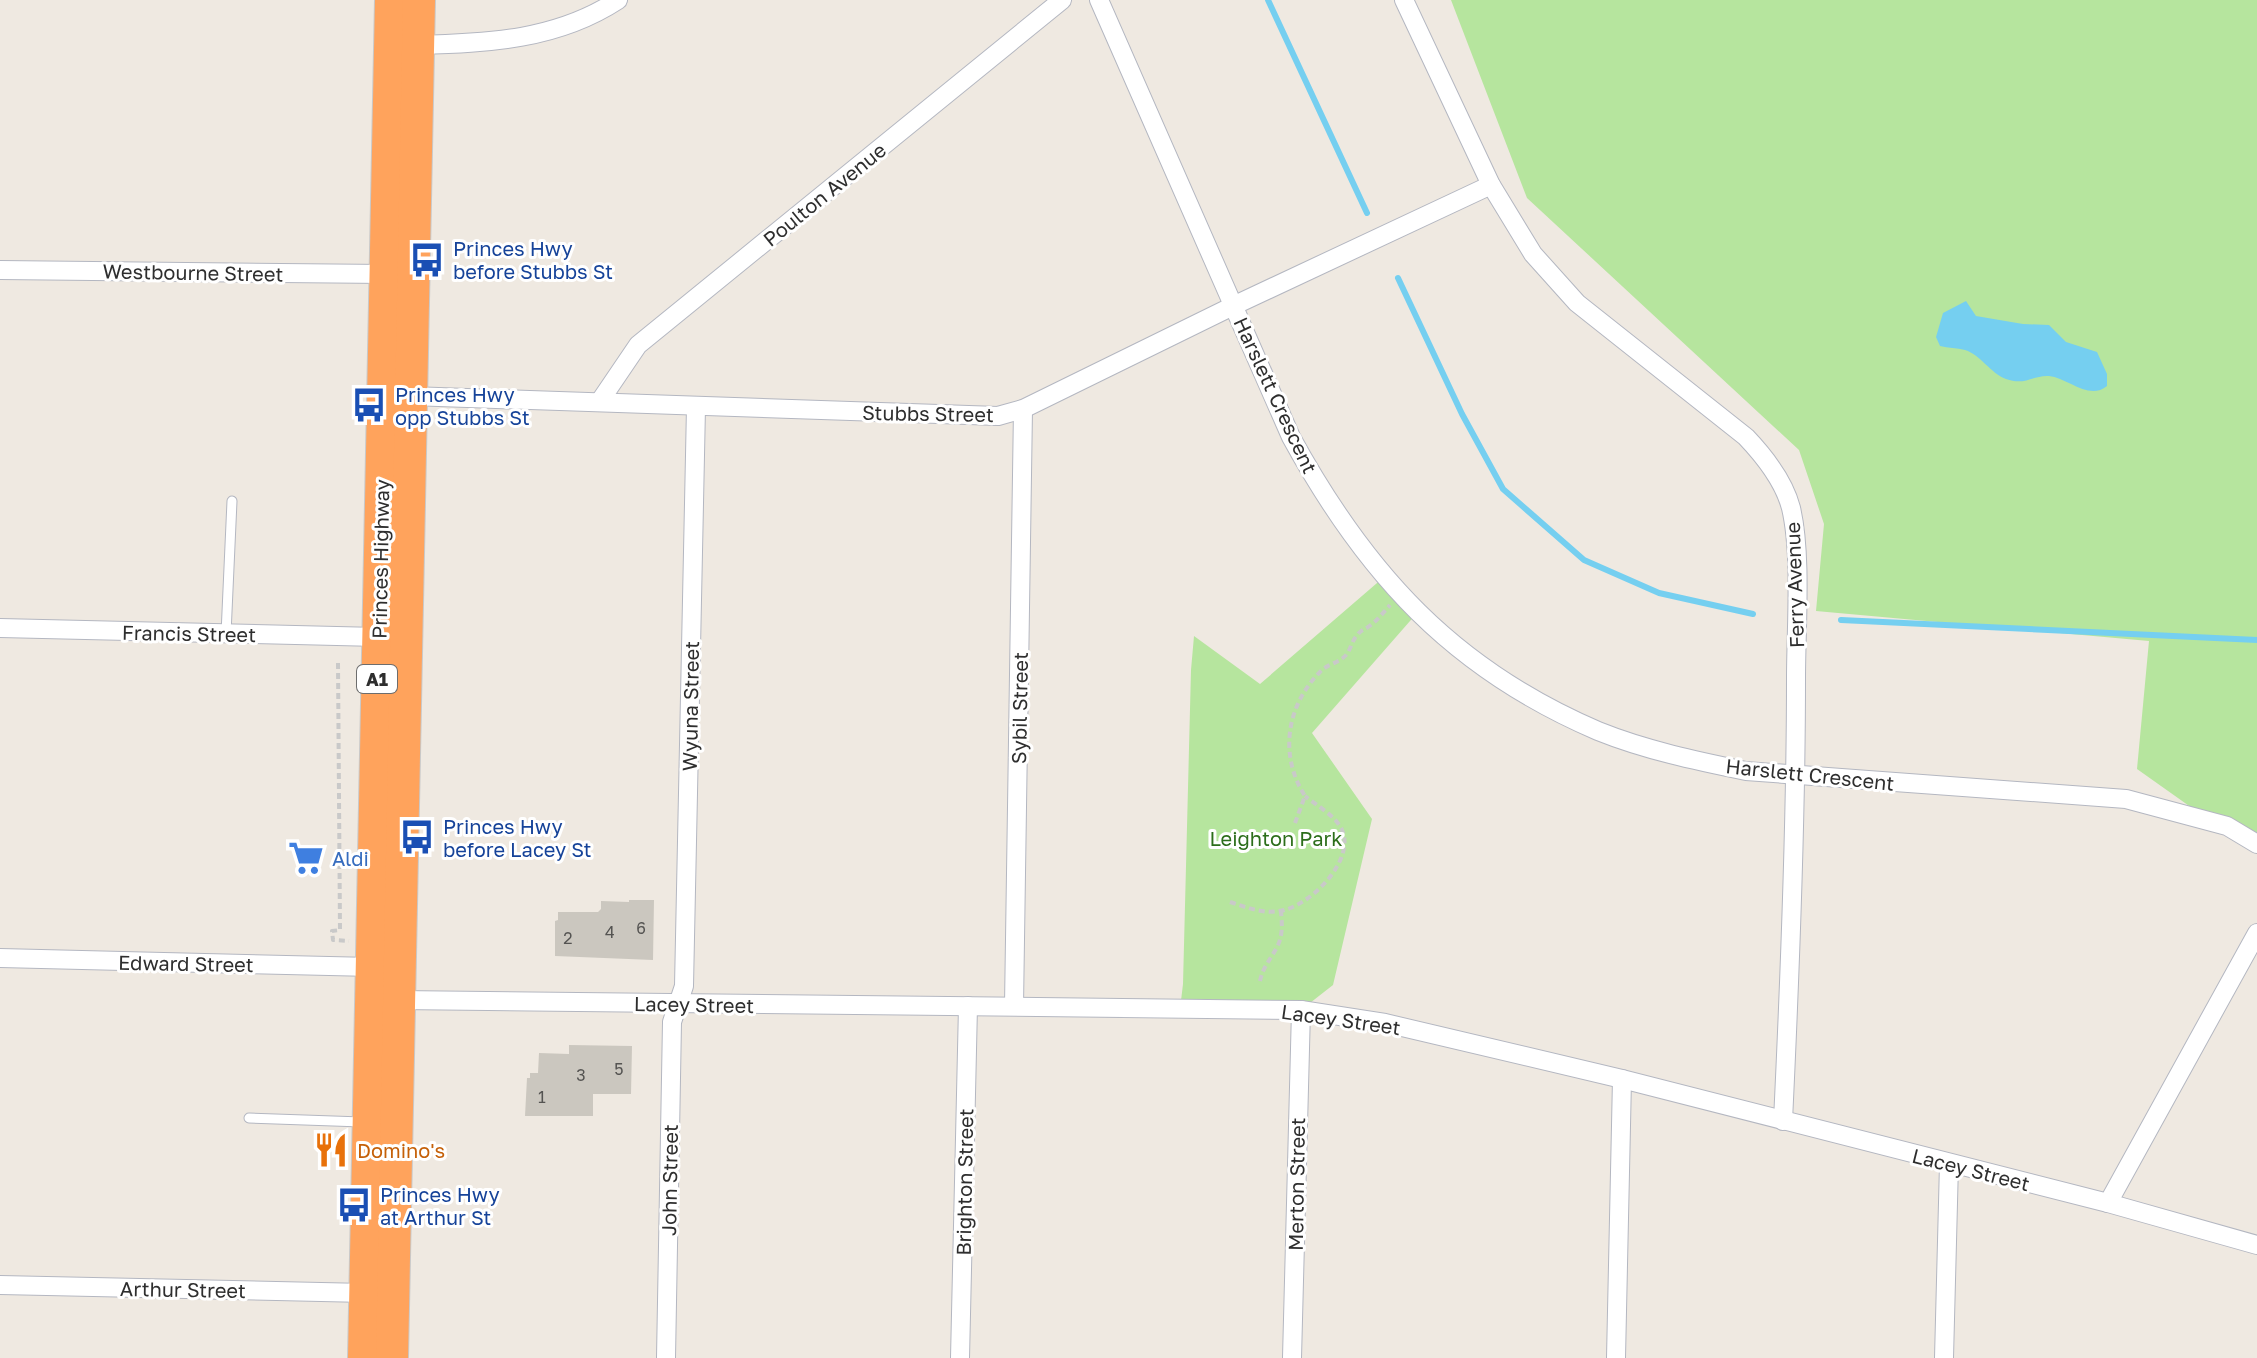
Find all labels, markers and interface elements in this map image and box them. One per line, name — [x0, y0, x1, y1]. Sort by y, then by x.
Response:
street label: Poulton Avenue — [758, 137, 890, 251]
place label: Princes Hwy before Stubbs St — [453, 236, 613, 283]
bus stop icon: Princes Hwy before Stubbs St — [408, 241, 446, 279]
street label: Westbourne Street — [102, 258, 284, 286]
street label: Harslett Crescent — [1229, 313, 1323, 477]
place label: Princes Hwy opp Stubbs St — [395, 382, 530, 429]
bus stop icon: Princes Hwy opp Stubbs St — [350, 386, 388, 424]
street label: Stubbs Street — [862, 400, 994, 426]
street label: Princes Highway — [367, 479, 393, 639]
street label: Ferry Avenue — [1780, 521, 1808, 649]
street label: Francis Street — [122, 620, 256, 646]
street label: Wyuna Street — [677, 641, 703, 771]
street label: Sybil Street — [1006, 652, 1032, 764]
road number: A1 — [357, 665, 397, 693]
street label: Harslett Crescent — [1724, 753, 1896, 795]
place label: Princes Hwy before Lacey St — [443, 814, 592, 861]
bus stop icon: Princes Hwy before Lacey St — [398, 818, 436, 856]
park label: Leighton Park — [1209, 826, 1343, 850]
supermarket icon: Aldi — [287, 839, 325, 877]
place label: Aldi — [332, 846, 369, 870]
house number: 6 — [636, 918, 646, 938]
house number: 4 — [605, 922, 615, 942]
house number: 2 — [563, 928, 573, 948]
street label: Edward Street — [118, 950, 254, 976]
street label: Lacey Street — [634, 991, 754, 1017]
street label: Lacey Street — [1280, 999, 1402, 1039]
house number: 5 — [614, 1059, 624, 1079]
house number: 3 — [576, 1065, 586, 1085]
house number: 1 — [538, 1087, 546, 1107]
street label: Brighton Street — [951, 1108, 977, 1256]
street label: Merton Street — [1283, 1117, 1309, 1251]
street label: John Street — [656, 1124, 682, 1236]
restaurant icon: Domino's — [312, 1131, 350, 1169]
place label: Domino's — [357, 1138, 445, 1162]
street label: Lacey Street — [1910, 1143, 2032, 1195]
place label: Princes Hwy at Arthur St — [380, 1182, 500, 1229]
bus stop icon: Princes Hwy at Arthur St — [335, 1186, 373, 1224]
street label: Arthur Street — [120, 1276, 246, 1302]

